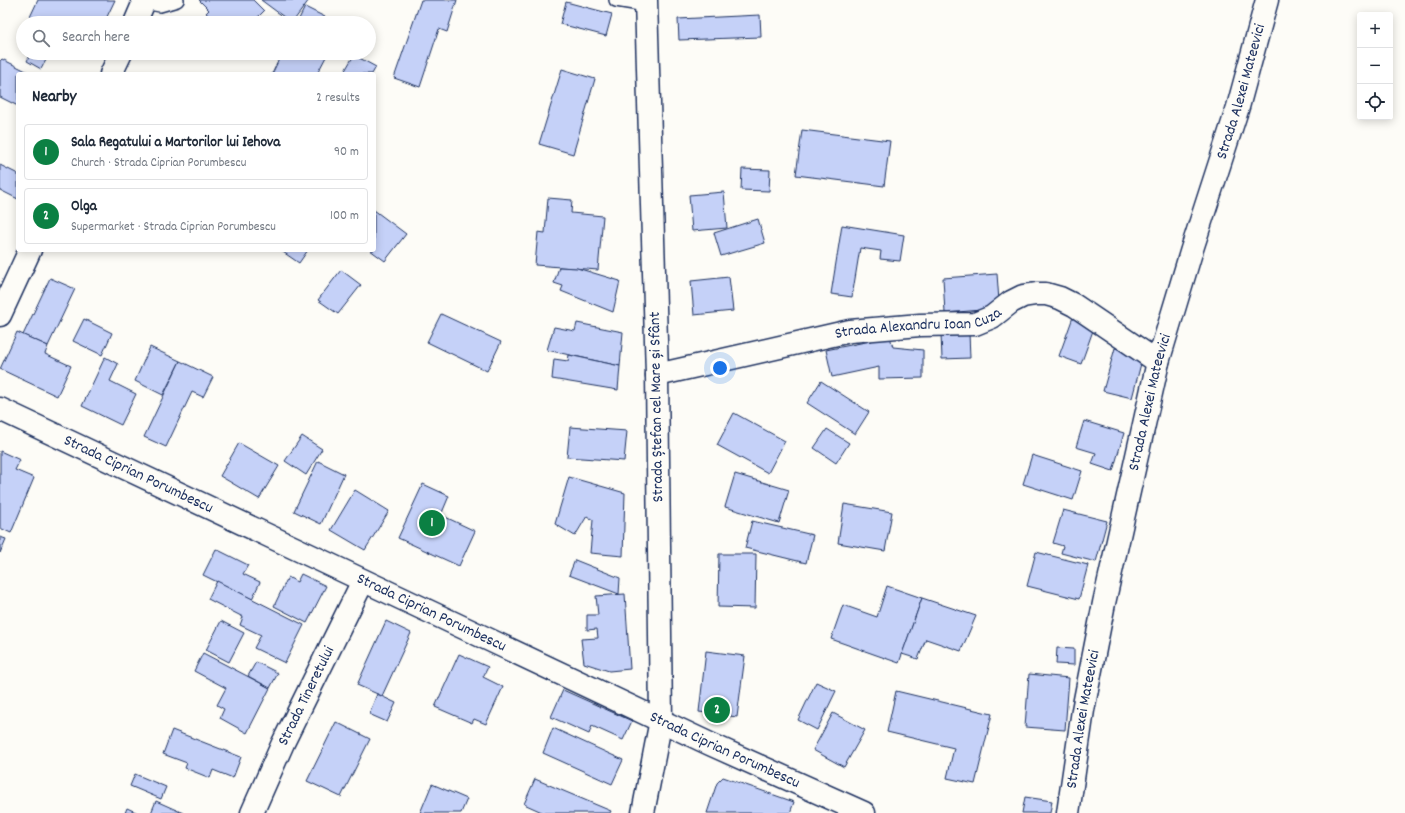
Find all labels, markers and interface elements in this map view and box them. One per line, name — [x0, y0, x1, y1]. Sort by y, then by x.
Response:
map controls — [1357, 12, 1393, 120]
button: + — [1357, 12, 1393, 48]
search box — [16, 16, 376, 60]
street label: Strada Alexei Mateevici — [1210, 21, 1272, 162]
icon: search — [30, 27, 52, 49]
text: Search here — [62, 27, 130, 49]
button: − — [1357, 48, 1393, 84]
button: locate — [1357, 84, 1393, 120]
text: Nearby — [32, 86, 76, 110]
text: 2 results — [316, 89, 360, 108]
text: Sala Regatului a Martorilor lui Iehova — [71, 132, 280, 154]
text: 1 — [45, 143, 47, 162]
text: 90 m — [334, 143, 359, 162]
text: Church · Strada Ciprian Porumbescu — [71, 154, 246, 173]
text: Olga — [71, 196, 97, 218]
text: 2 — [43, 207, 49, 226]
text: 100 m — [330, 207, 359, 226]
text: Supermarket · Strada Ciprian Porumbescu — [71, 218, 276, 237]
street label: Strada Alexandru Ioan Cuza — [833, 302, 1007, 346]
street label: Strada Ștefan cel Mare și Sfânt — [644, 311, 670, 502]
street label: Strada Alexei Mateevici — [1122, 331, 1177, 473]
your location — [710, 358, 730, 378]
street label: Strada Ciprian Porumbescu — [60, 429, 217, 520]
pin: 1 — [419, 508, 445, 538]
street label: Strada Ciprian Porumbescu — [353, 567, 510, 658]
street label: Strada Tineretului — [272, 642, 341, 750]
street label: Strada Alexei Mateevici — [1060, 648, 1106, 790]
pin: 2 — [704, 695, 730, 725]
street label: Strada Ciprian Porumbescu — [646, 706, 804, 794]

